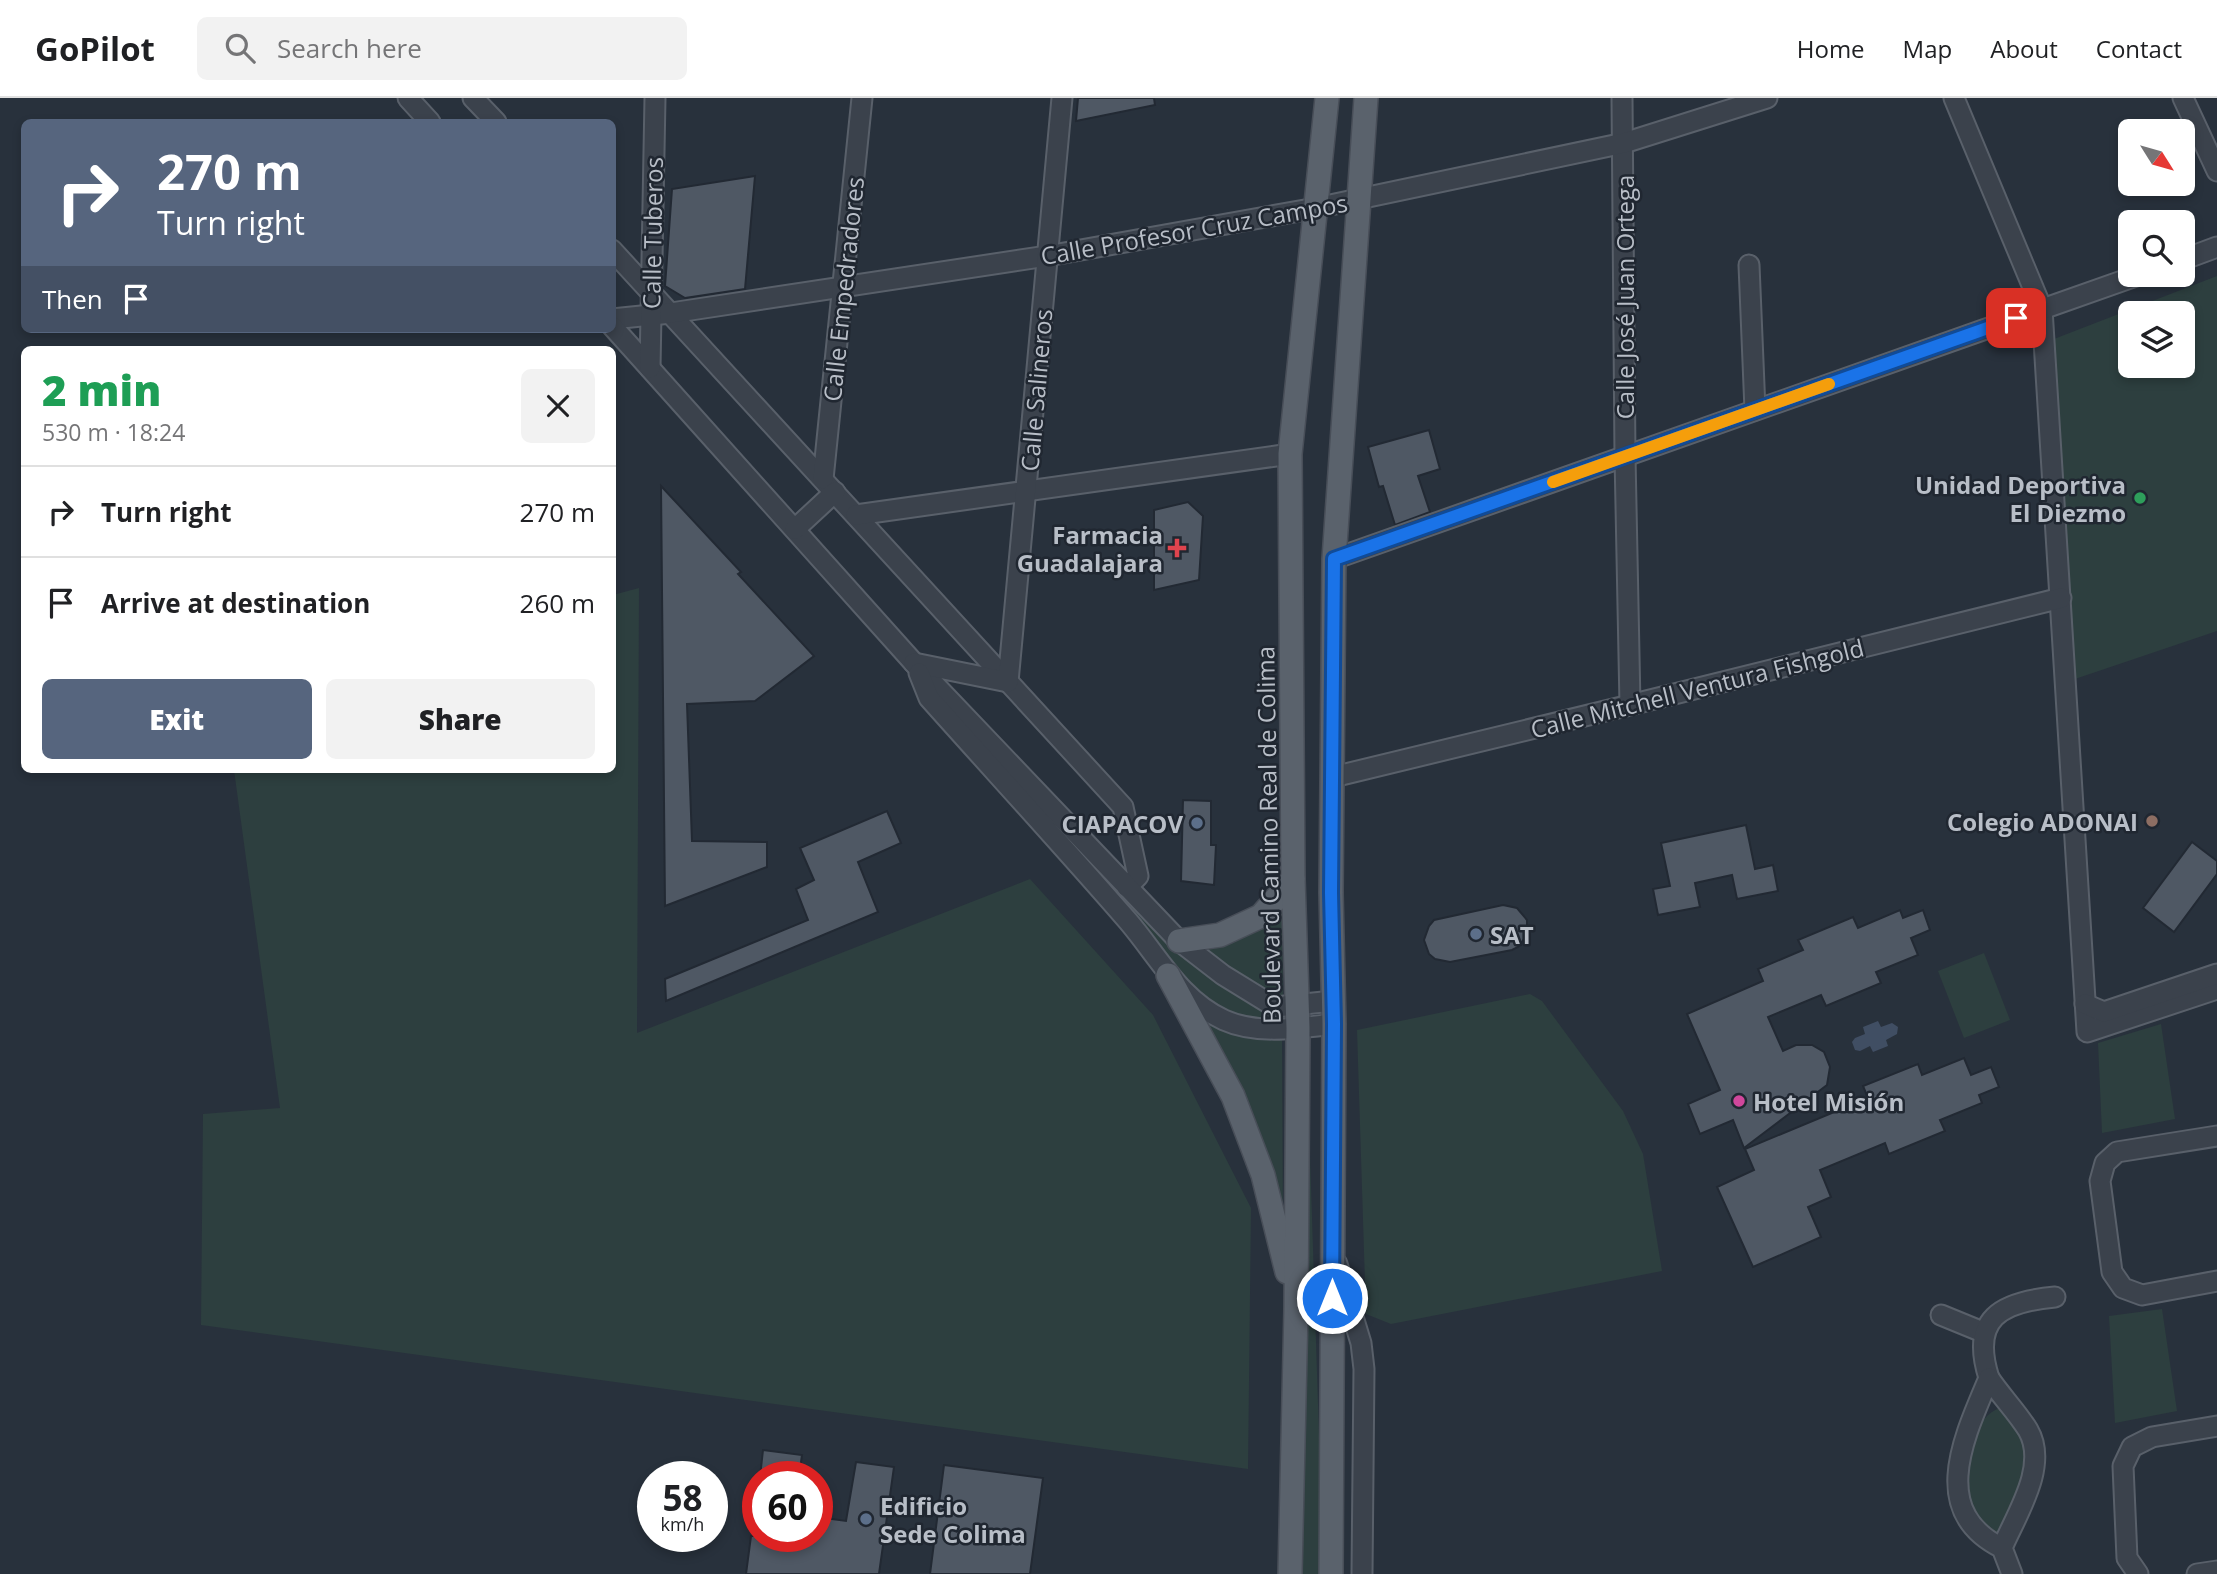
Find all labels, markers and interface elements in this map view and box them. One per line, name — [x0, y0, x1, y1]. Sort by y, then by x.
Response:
search box — [197, 17, 687, 80]
text: GoPilot — [35, 26, 155, 71]
icon: search — [221, 29, 259, 67]
text: Search here — [277, 30, 422, 66]
text: Home — [1797, 32, 1865, 65]
text: Map — [1903, 32, 1952, 65]
text: About — [1990, 32, 2058, 65]
text: Contact — [2096, 32, 2182, 65]
north arrow — [2118, 119, 2194, 196]
map controls — [2118, 119, 2195, 378]
text: 270 m — [157, 138, 302, 204]
icon: right — [42, 147, 133, 238]
street label: Calle Tuberos — [634, 157, 670, 309]
street label: Calle Empedradores — [815, 175, 871, 403]
street label: Calle José Juan Ortega — [1608, 175, 1641, 419]
street label: Calle Profesor Cruz Campos — [1038, 186, 1350, 272]
text: Turn right — [157, 201, 305, 244]
button: search — [2118, 210, 2195, 287]
icon: arrive — [117, 280, 155, 318]
text: Then — [42, 281, 103, 317]
pin — [1986, 288, 2046, 348]
icon: arrive — [1997, 299, 2035, 337]
button: layers — [2118, 301, 2195, 378]
street label: Calle Salineros — [1012, 307, 1060, 473]
text: 2 min — [42, 361, 161, 418]
button: close — [521, 369, 595, 443]
text: 530 m · 18:24 — [42, 416, 185, 448]
place label: Unidad Deportiva El Diezmo — [1915, 468, 2126, 529]
marker: Unidad Deportiva El Diezmo — [2132, 490, 2148, 506]
icon: right — [42, 493, 80, 531]
text: Turn right — [101, 494, 232, 530]
text: 270 m — [520, 494, 595, 530]
place label: Farmacia Guadalajara — [1017, 518, 1163, 579]
marker: Farmacia Guadalajara — [1169, 540, 1185, 556]
icon: arrive — [42, 584, 80, 622]
text: Arrive at destination — [101, 585, 370, 621]
text: 260 m — [520, 585, 595, 621]
street label: Calle Mitchell Ventura Fishgold — [1527, 631, 1867, 745]
street label: Boulevard Camino Real de Colima — [1248, 646, 1288, 1024]
button: Exit — [42, 679, 312, 759]
button: Share — [326, 679, 595, 759]
place label: Colegio ADONAI — [1947, 805, 2138, 838]
place label: CIAPACOV — [1062, 807, 1183, 840]
marker: Colegio ADONAI — [2144, 813, 2160, 829]
marker: CIAPACOV — [1189, 815, 1205, 831]
place label: SAT — [1490, 918, 1534, 951]
marker: SAT — [1468, 926, 1484, 942]
place label: Hotel Misión — [1753, 1085, 1904, 1118]
marker: Hotel Misión — [1731, 1093, 1747, 1109]
position arrow — [1295, 1261, 1369, 1335]
speed limit sign: 60 — [742, 1461, 833, 1552]
text: 58 — [662, 1474, 703, 1521]
place label: Edificio Sede Colima — [880, 1489, 1026, 1550]
marker: Edificio Sede Colima — [858, 1511, 874, 1527]
text: km/h — [661, 1512, 704, 1536]

